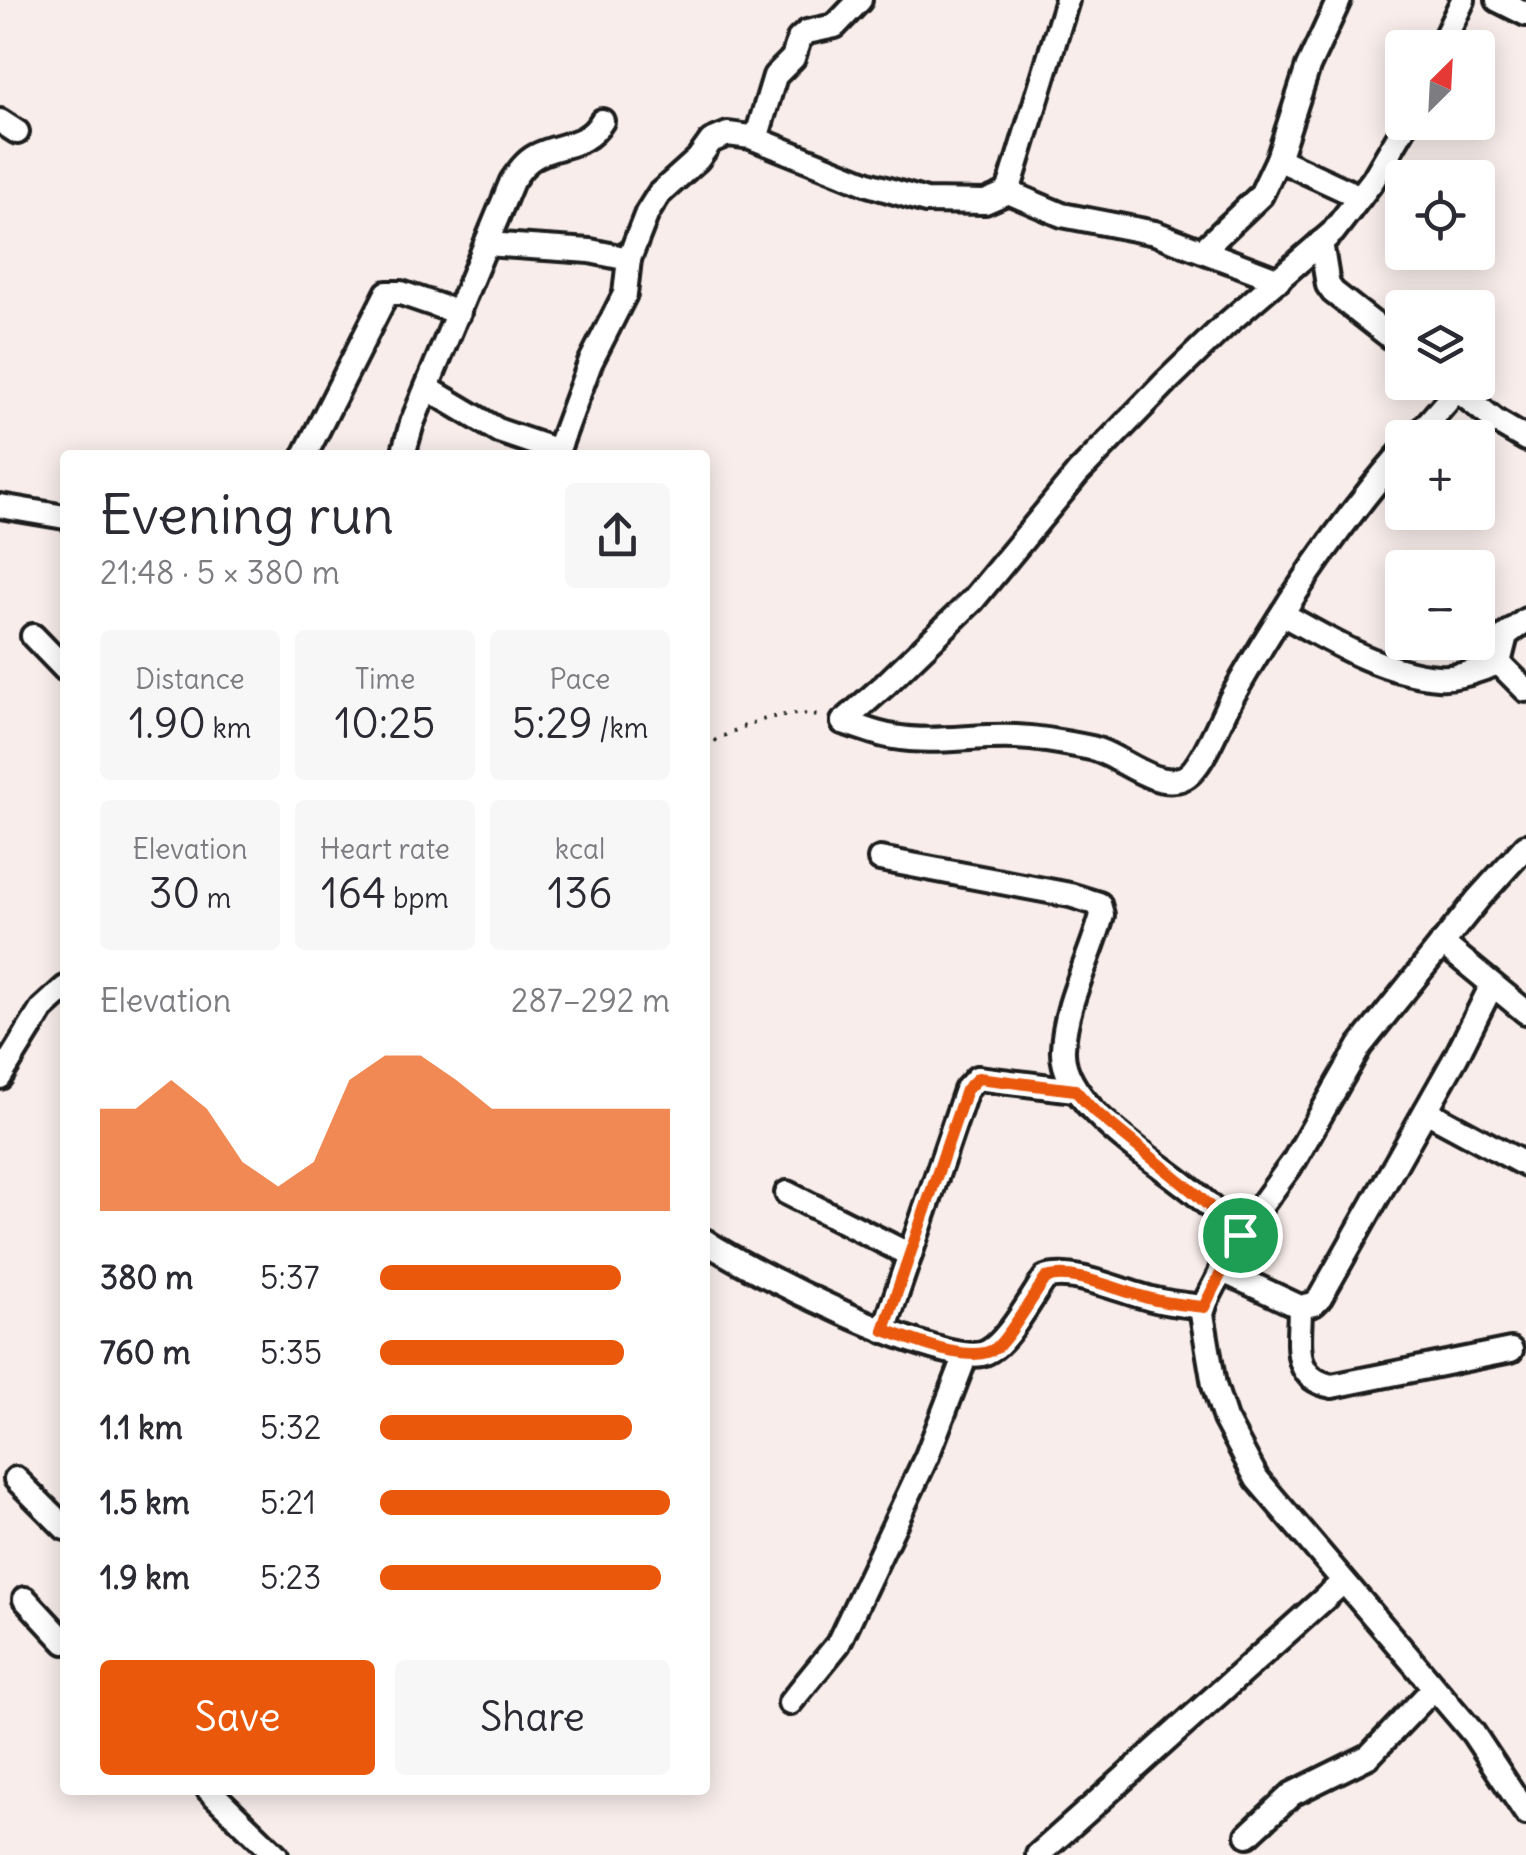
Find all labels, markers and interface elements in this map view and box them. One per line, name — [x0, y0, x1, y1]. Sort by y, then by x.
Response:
north arrow — [1385, 30, 1495, 140]
map controls — [1385, 30, 1495, 660]
button: locate — [1385, 160, 1495, 270]
button: layers — [1385, 290, 1495, 400]
button: + — [1385, 420, 1495, 530]
text: Evening run — [100, 480, 394, 549]
button: share — [565, 483, 670, 588]
button: − — [1385, 550, 1495, 660]
text: 21:48 · 5 × 380 m — [100, 552, 340, 593]
text: Distance — [135, 661, 245, 697]
text: Time — [355, 661, 415, 697]
text: Pace — [550, 661, 610, 697]
text: 1.90 — [129, 697, 206, 749]
text: 10:25 — [335, 697, 435, 749]
text: 5:29 — [512, 697, 593, 749]
text: km — [206, 710, 251, 746]
text: /km — [593, 710, 648, 746]
text: Elevation — [133, 831, 247, 867]
text: Heart rate — [320, 831, 450, 867]
text: kcal — [555, 831, 605, 867]
text: 30 — [149, 867, 200, 919]
text: 164 — [321, 867, 386, 919]
text: 136 — [548, 867, 612, 919]
text: m — [200, 880, 231, 916]
text: bpm — [386, 880, 449, 916]
text: Elevation — [100, 980, 231, 1021]
text: 287–292 m — [511, 980, 670, 1021]
pin — [1198, 1193, 1283, 1278]
icon: arrive — [1213, 1208, 1268, 1263]
text: 380 m — [100, 1257, 193, 1298]
text: 5:37 — [260, 1257, 320, 1298]
text: 760 m — [100, 1332, 190, 1373]
text: 5:35 — [260, 1332, 322, 1373]
text: 1.1 km — [100, 1407, 183, 1448]
text: 5:32 — [260, 1407, 321, 1448]
text: 1.5 km — [100, 1482, 190, 1523]
text: 5:21 — [260, 1482, 316, 1523]
text: 1.9 km — [100, 1557, 190, 1598]
text: 5:23 — [260, 1557, 321, 1598]
button: Save — [100, 1660, 375, 1775]
button: Share — [395, 1660, 670, 1775]

